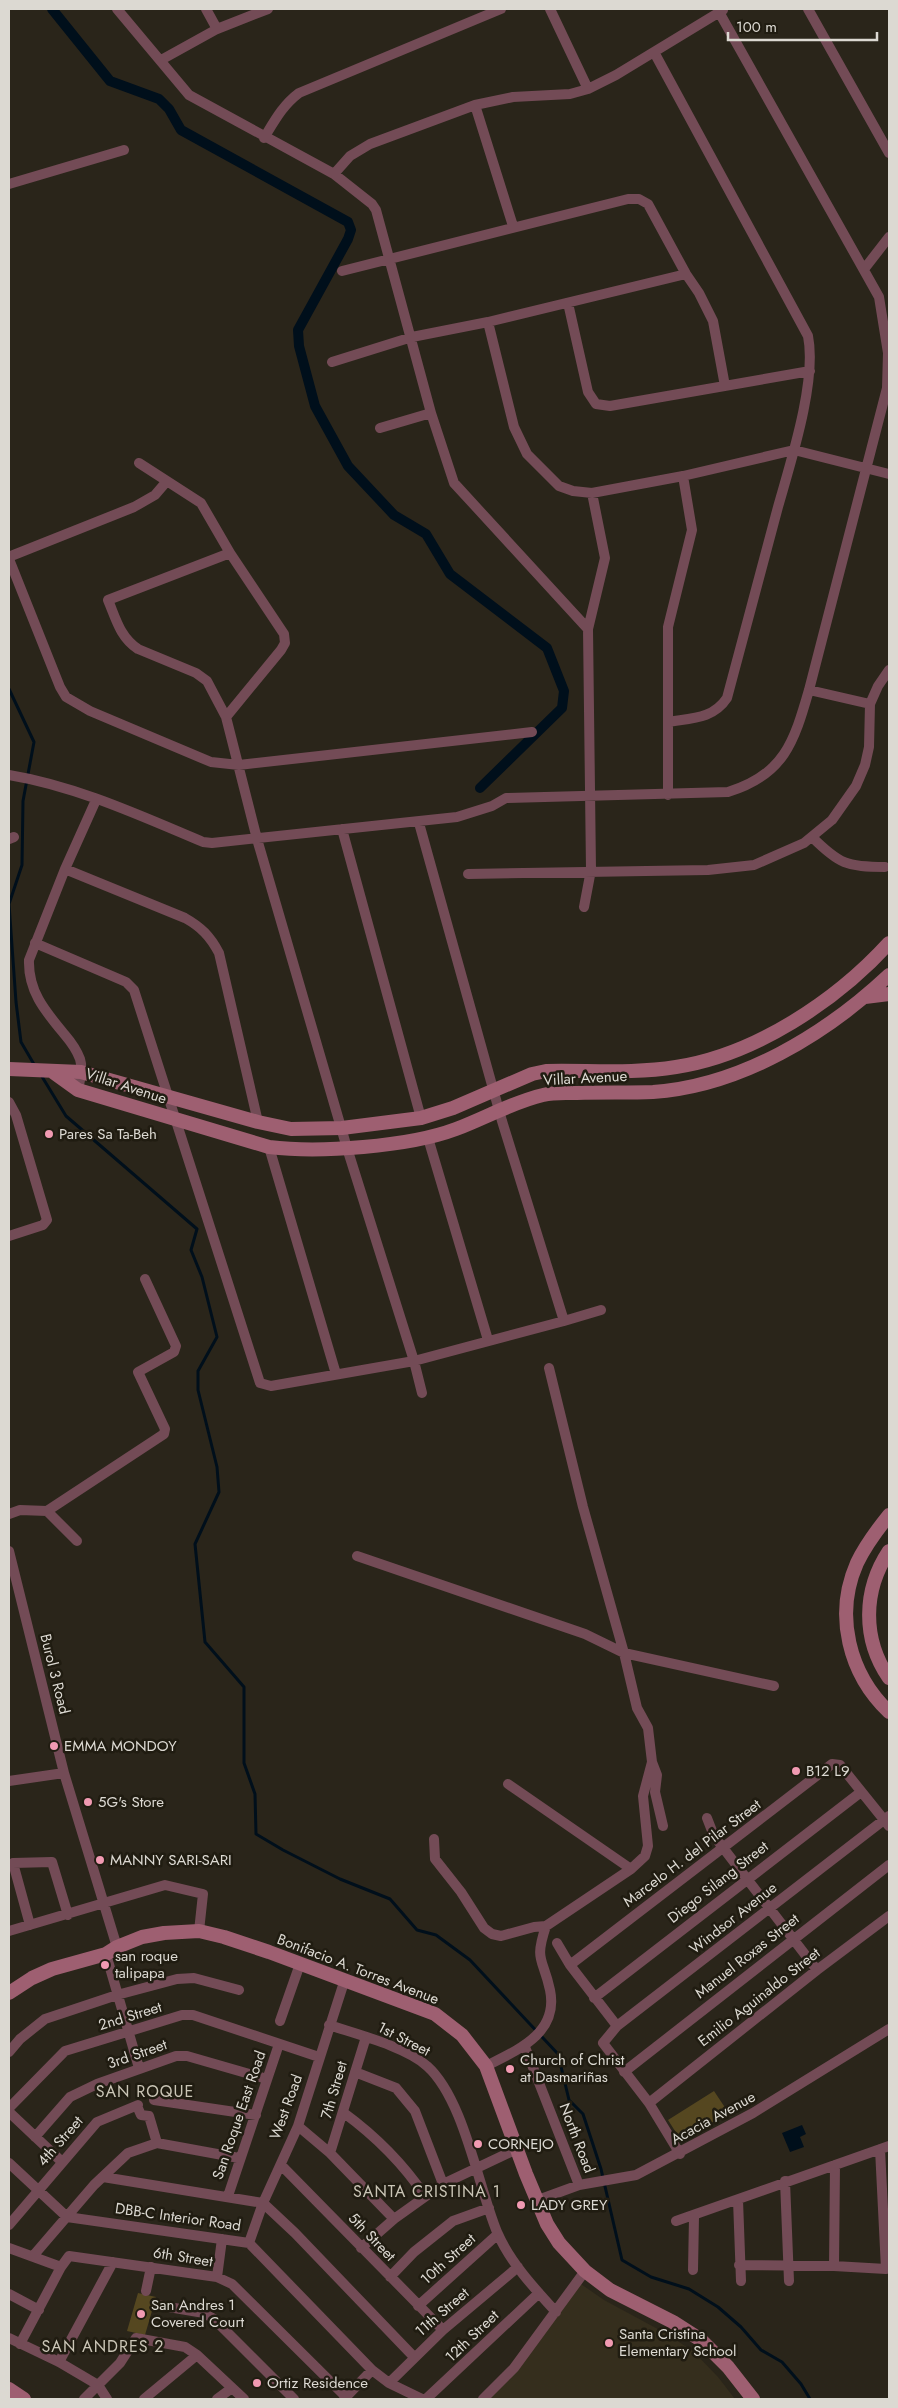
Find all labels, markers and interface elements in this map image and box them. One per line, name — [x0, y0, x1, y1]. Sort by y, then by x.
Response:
scale bar — [728, 10, 877, 42]
text: 100 m — [736, 16, 777, 38]
street label: Villar Avenue — [83, 1063, 170, 1110]
street label: Villar Avenue — [542, 1065, 628, 1091]
place label: Pares Sa Ta-Beh — [59, 1123, 157, 1145]
marker: Pares Sa Ta-Beh — [43, 1128, 55, 1140]
street label: Burol 3 Road — [34, 1631, 76, 1717]
place label: EMMA MONDOY — [64, 1735, 177, 1757]
marker: EMMA MONDOY — [48, 1740, 60, 1752]
place label: B12 L9 — [806, 1760, 850, 1782]
marker: B12 L9 — [790, 1765, 802, 1777]
place label: 5G's Store — [98, 1791, 164, 1813]
street label: Marcelo H. del Pilar Street — [618, 1794, 766, 1912]
marker: 5G's Store — [82, 1796, 94, 1808]
street label: Diego Silang Street — [663, 1835, 773, 1928]
place label: MANNY SARI-SARI — [110, 1849, 232, 1871]
marker: MANNY SARI-SARI — [94, 1854, 106, 1866]
street label: Windsor Avenue — [685, 1877, 782, 1959]
street label: Manuel Roxas Street — [690, 1908, 804, 2004]
street label: Bonifacio A. Torres Avenue — [274, 1928, 442, 2010]
street label: Emilio Aguinaldo Street — [693, 1942, 825, 2052]
place label: san roque talipapa — [115, 1945, 178, 1984]
marker: san roque talipapa — [99, 1959, 111, 1971]
street label: 2nd Street — [96, 1996, 165, 2036]
street label: 1st Street — [374, 2016, 435, 2062]
street label: 3rd Street — [104, 2033, 170, 2075]
street label: San Roque East Road — [207, 2048, 271, 2182]
place label: Church of Christ at Dasmariñas — [520, 2049, 625, 2088]
street label: 7th Street — [315, 2058, 353, 2122]
marker: Church of Christ at Dasmariñas — [504, 2063, 516, 2075]
street label: West Road — [264, 2071, 308, 2143]
district label: SAN ROQUE — [96, 2080, 194, 2103]
street label: Acacia Avenue — [667, 2086, 760, 2150]
street label: North Road — [554, 2100, 600, 2176]
street label: 4th Street — [32, 2111, 88, 2171]
place label: CORNEJO — [488, 2133, 554, 2155]
marker: CORNEJO — [472, 2138, 484, 2150]
district label: SANTA CRISTINA 1 — [353, 2180, 501, 2203]
place label: LADY GREY — [531, 2194, 608, 2216]
street label: DBB-C Interior Road — [114, 2197, 242, 2237]
marker: LADY GREY — [515, 2199, 527, 2211]
street label: 5th Street — [343, 2208, 401, 2267]
street label: 10th Street — [416, 2228, 481, 2290]
street label: 6th Street — [151, 2241, 215, 2273]
street label: 11th Street — [410, 2282, 474, 2342]
place label: San Andres 1 Covered Court — [151, 2294, 245, 2333]
street label: 12th Street — [440, 2305, 504, 2367]
marker: San Andres 1 Covered Court — [135, 2308, 147, 2320]
place label: Santa Cristina Elementary School — [619, 2323, 736, 2362]
district label: SAN ANDRES 2 — [42, 2335, 164, 2358]
marker: Santa Cristina Elementary School — [603, 2337, 615, 2349]
place label: Ortiz Residence — [267, 2372, 368, 2394]
marker: Ortiz Residence — [251, 2377, 263, 2389]

